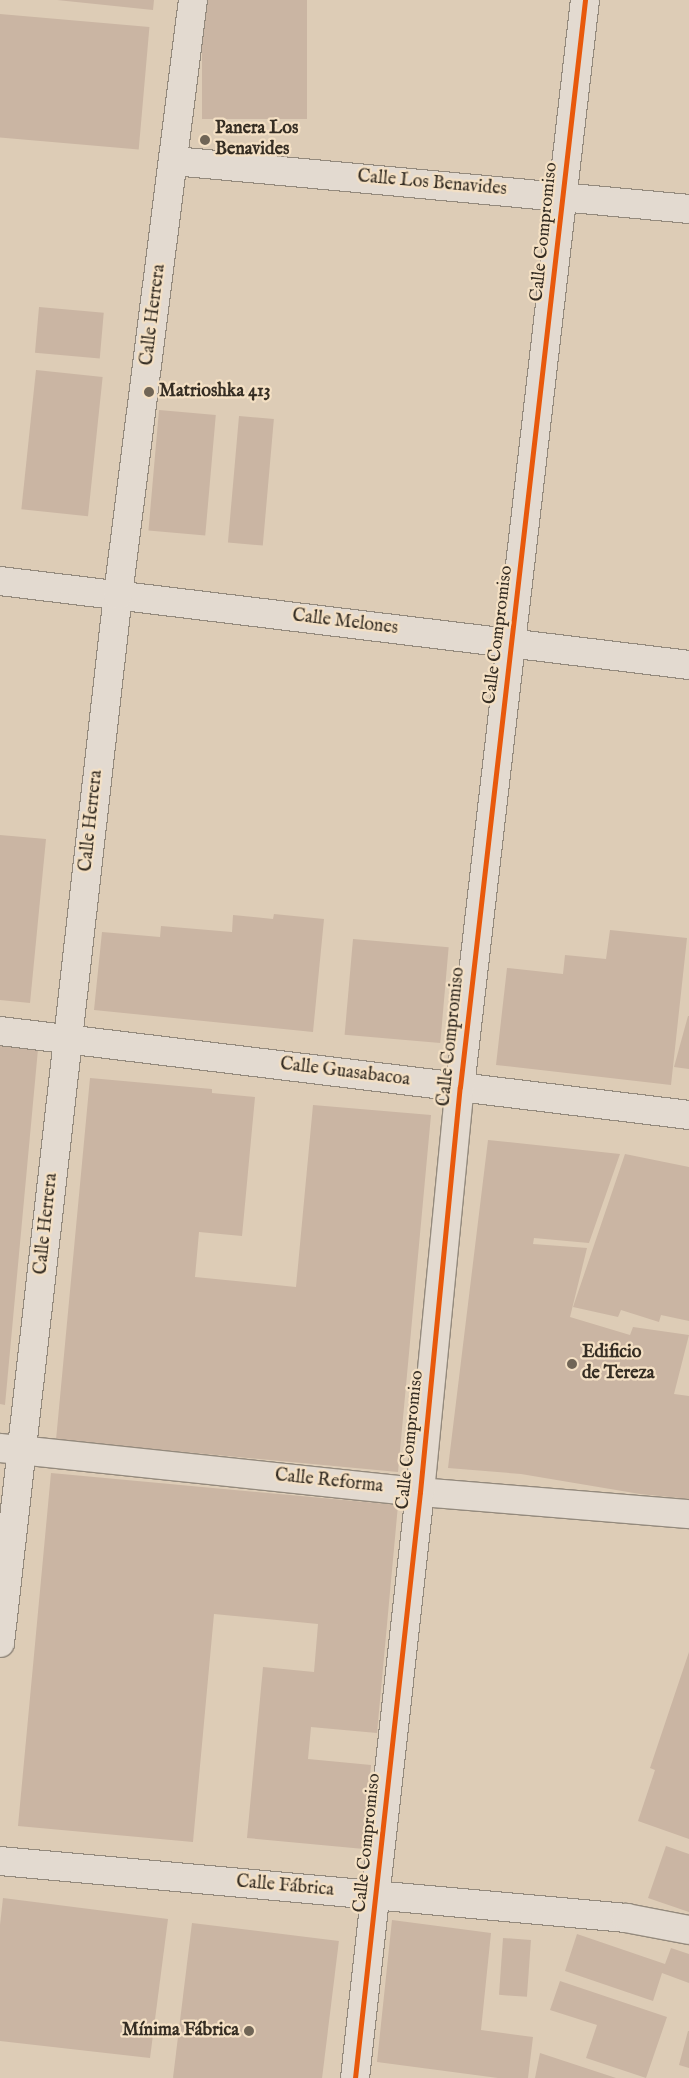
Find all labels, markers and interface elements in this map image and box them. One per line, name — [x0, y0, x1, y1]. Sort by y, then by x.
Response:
place label: Panera Los Benavides — [215, 119, 298, 162]
marker: Panera Los Benavides — [199, 134, 211, 146]
street label: Calle Compromiso — [527, 161, 563, 303]
street label: Calle Los Benavides — [356, 167, 508, 201]
street label: Calle Herrera — [137, 263, 171, 367]
place label: Matrioshka 413 — [159, 381, 270, 403]
marker: Matrioshka 413 — [143, 386, 155, 398]
street label: Calle Compromiso — [480, 564, 518, 706]
street label: Calle Melones — [291, 606, 399, 640]
street label: Calle Herrera — [76, 769, 108, 873]
street label: Calle Compromiso — [434, 966, 470, 1108]
street label: Calle Guasabacoa — [279, 1054, 411, 1092]
street label: Calle Herrera — [31, 1172, 63, 1276]
place label: Edificio de Tereza — [582, 1343, 655, 1386]
marker: Edificio de Tereza — [566, 1358, 578, 1370]
street label: Calle Compromiso — [393, 1369, 429, 1511]
street label: Calle Reforma — [274, 1466, 384, 1498]
street label: Calle Compromiso — [350, 1772, 386, 1914]
street label: Calle Fábrica — [235, 1872, 335, 1902]
place label: Mínima Fábrica — [122, 2020, 239, 2042]
marker: Mínima Fábrica — [243, 2025, 255, 2037]

